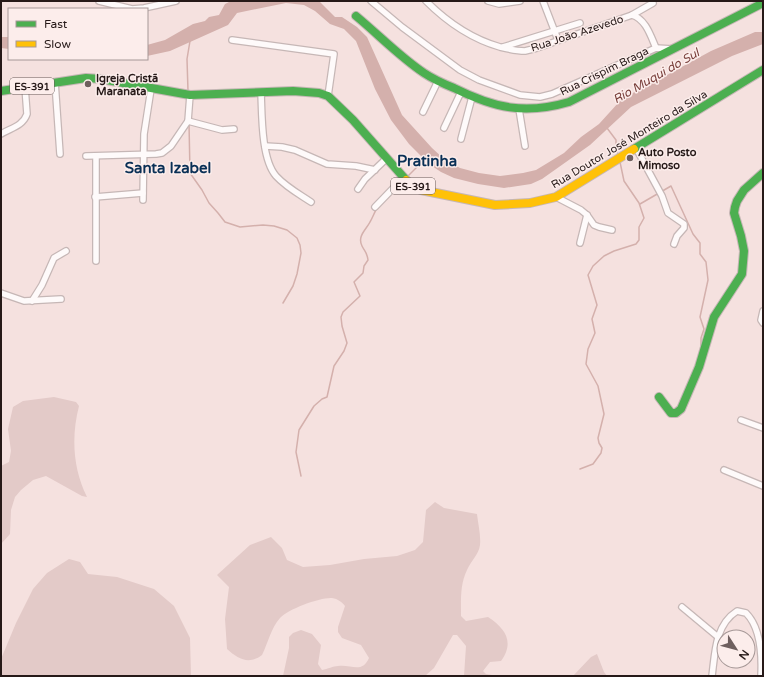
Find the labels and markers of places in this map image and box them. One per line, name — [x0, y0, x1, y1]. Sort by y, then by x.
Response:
place label: Igreja Cristã Maranata — [96, 72, 158, 98]
marker: Igreja Cristã Maranata — [83, 79, 93, 89]
place label: Auto Posto Mimoso — [638, 146, 697, 172]
marker: Auto Posto Mimoso — [625, 153, 635, 163]

